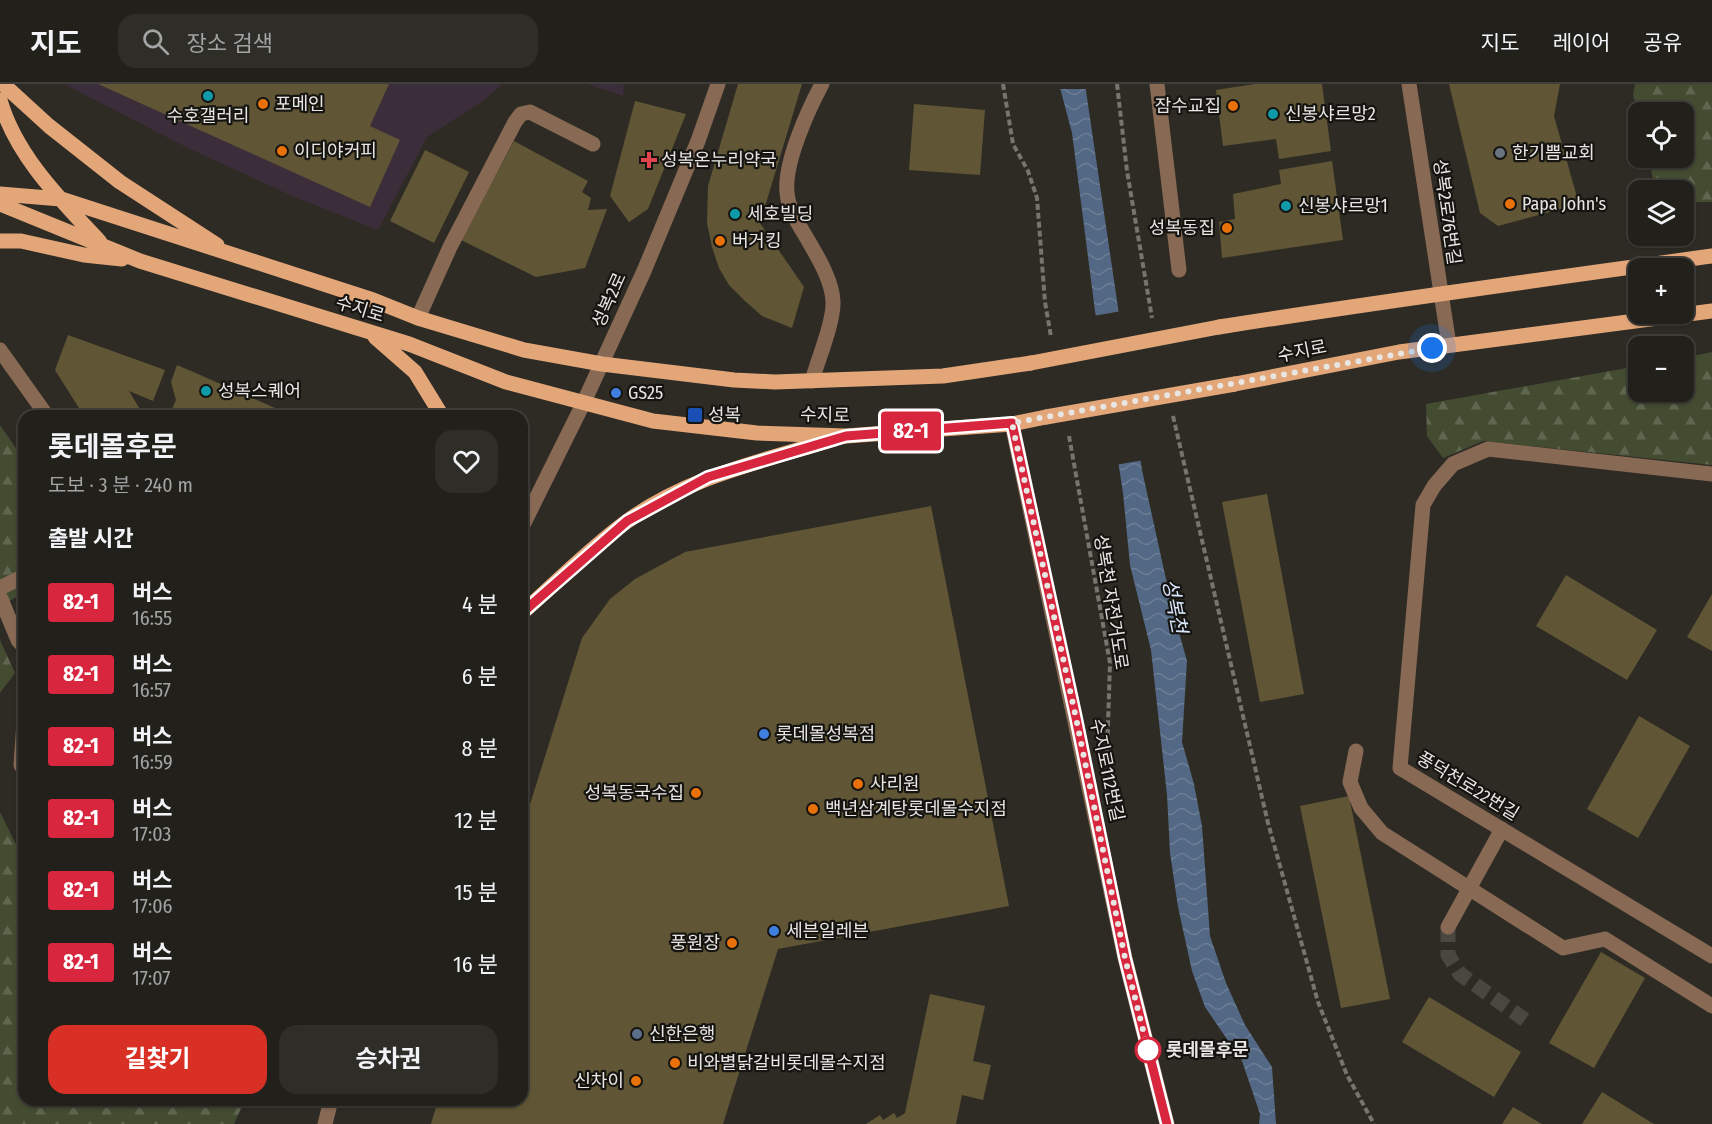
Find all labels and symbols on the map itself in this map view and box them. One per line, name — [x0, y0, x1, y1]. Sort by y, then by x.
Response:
marker: 수호갤러리 — [201, 89, 215, 103]
place label: 포메인 — [275, 93, 325, 115]
place label: 잠수교집 — [1155, 95, 1221, 117]
marker: 포메인 — [256, 97, 270, 111]
marker: 잠수교집 — [1226, 99, 1240, 113]
place label: 신봉샤르망2 — [1285, 103, 1376, 125]
place label: 수호갤러리 — [167, 105, 249, 127]
marker: 신봉샤르망2 — [1266, 107, 1280, 121]
place label: 이디야커피 — [294, 140, 377, 162]
place label: 한기쁨교회 — [1512, 142, 1595, 164]
marker: 이디야커피 — [275, 144, 289, 158]
marker: 한기쁨교회 — [1493, 146, 1507, 160]
place label: 성복온누리약국 — [661, 149, 777, 171]
marker: 성복온누리약국 — [642, 153, 656, 167]
street label: 성복2로76번길 — [1429, 158, 1465, 266]
place label: Papa John's — [1522, 193, 1606, 215]
place label: 신봉샤르망1 — [1298, 195, 1388, 217]
marker: Papa John's — [1503, 197, 1517, 211]
marker: 신봉샤르망1 — [1279, 199, 1293, 213]
place label: 세호빌딩 — [747, 203, 813, 225]
marker: 세호빌딩 — [728, 207, 742, 221]
place label: 성복동집 — [1149, 217, 1215, 239]
marker: 성복동집 — [1220, 221, 1234, 235]
place label: 버거킹 — [732, 230, 782, 252]
marker: 버거킹 — [713, 234, 727, 248]
street label: 성복2로 — [587, 269, 631, 331]
street label: 수지로 — [333, 291, 387, 327]
your location — [1417, 333, 1447, 363]
street label: 수지로 — [1276, 335, 1328, 367]
place label: 성복스퀘어 — [218, 380, 301, 402]
place label: GS25 — [628, 382, 663, 404]
marker: 성복스퀘어 — [199, 384, 213, 398]
marker: GS25 — [609, 386, 623, 400]
place label: 성복 — [708, 404, 741, 426]
street label: 수지로 — [800, 404, 850, 426]
marker: 성복 — [686, 406, 704, 424]
line badge: 82-1 — [869, 412, 953, 450]
street label: 성복천 자전거도로 — [1089, 533, 1133, 671]
water label: 성복천 — [1158, 577, 1193, 638]
street label: 수지로112번길 — [1085, 717, 1129, 823]
place label: 롯데몰성복점 — [776, 723, 875, 745]
marker: 롯데몰성복점 — [757, 727, 771, 741]
street label: 풍덕천로22번길 — [1413, 747, 1523, 825]
place label: 사리원 — [870, 773, 920, 795]
marker: 사리원 — [851, 777, 865, 791]
place label: 성복동국수집 — [585, 782, 684, 804]
marker: 성복동국수집 — [689, 786, 703, 800]
place label: 백년삼계탕롯데몰수지점 — [825, 798, 1007, 820]
marker: 백년삼계탕롯데몰수지점 — [806, 802, 820, 816]
place label: 세븐일레븐 — [786, 920, 869, 942]
marker: 세븐일레븐 — [767, 924, 781, 938]
place label: 풍원장 — [670, 932, 720, 954]
marker: 풍원장 — [725, 936, 739, 950]
place label: 신한은행 — [649, 1023, 715, 1045]
marker: 신한은행 — [630, 1027, 644, 1041]
marker: 롯데몰후문 — [1135, 1037, 1161, 1063]
place label: 롯데몰후문 — [1166, 1039, 1249, 1061]
place label: 비와별닭갈비롯데몰수지점 — [687, 1052, 886, 1074]
marker: 비와별닭갈비롯데몰수지점 — [668, 1056, 682, 1070]
place label: 신차이 — [574, 1070, 624, 1092]
marker: 신차이 — [629, 1074, 643, 1088]

